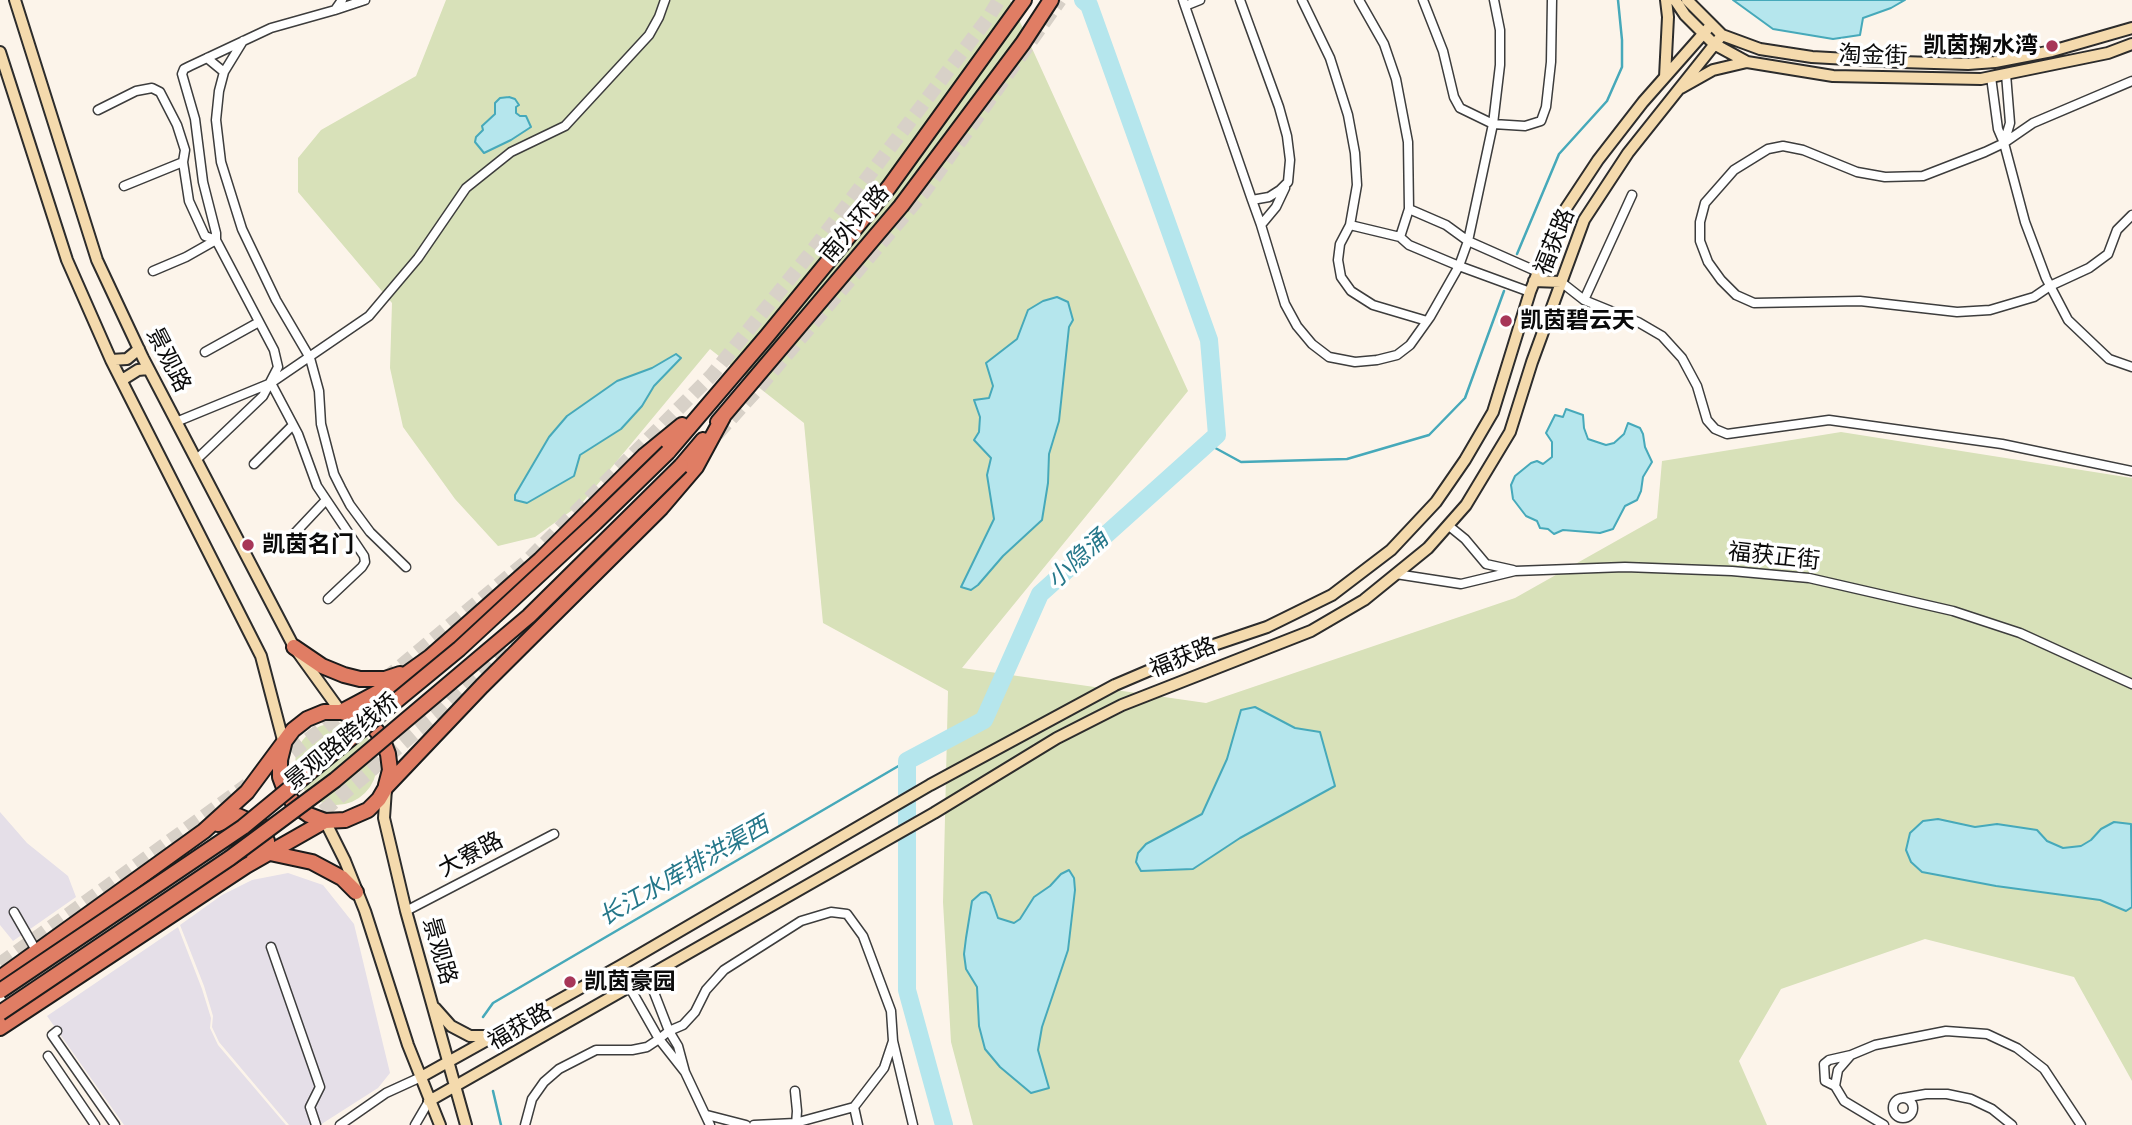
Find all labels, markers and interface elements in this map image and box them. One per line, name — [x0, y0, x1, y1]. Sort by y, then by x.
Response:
place label: 凯茵掬水湾 — [1923, 32, 2038, 60]
marker: 凯茵掬水湾 — [2044, 38, 2060, 54]
street label: 淘金街 — [1838, 41, 1908, 71]
street label: 南外环路 — [815, 180, 895, 268]
street label: 福获路 — [1529, 205, 1581, 279]
place label: 凯茵碧云天 — [1520, 307, 1635, 335]
marker: 凯茵碧云天 — [1498, 313, 1514, 329]
street label: 景观路 — [140, 323, 196, 397]
water label: 小隐涌 — [1042, 525, 1114, 595]
place label: 凯茵名门 — [262, 531, 354, 559]
marker: 凯茵名门 — [240, 537, 256, 553]
street label: 福获正街 — [1727, 538, 1821, 576]
street label: 福获路 — [1146, 632, 1220, 684]
street label: 景观路跨线桥 — [280, 688, 404, 796]
water label: 长江水库排洪渠西 — [594, 812, 774, 932]
street label: 大寮路 — [434, 827, 508, 883]
street label: 景观路 — [416, 914, 462, 988]
place label: 凯茵豪园 — [584, 968, 676, 996]
marker: 凯茵豪园 — [562, 974, 578, 990]
street label: 福获路 — [483, 998, 557, 1056]

